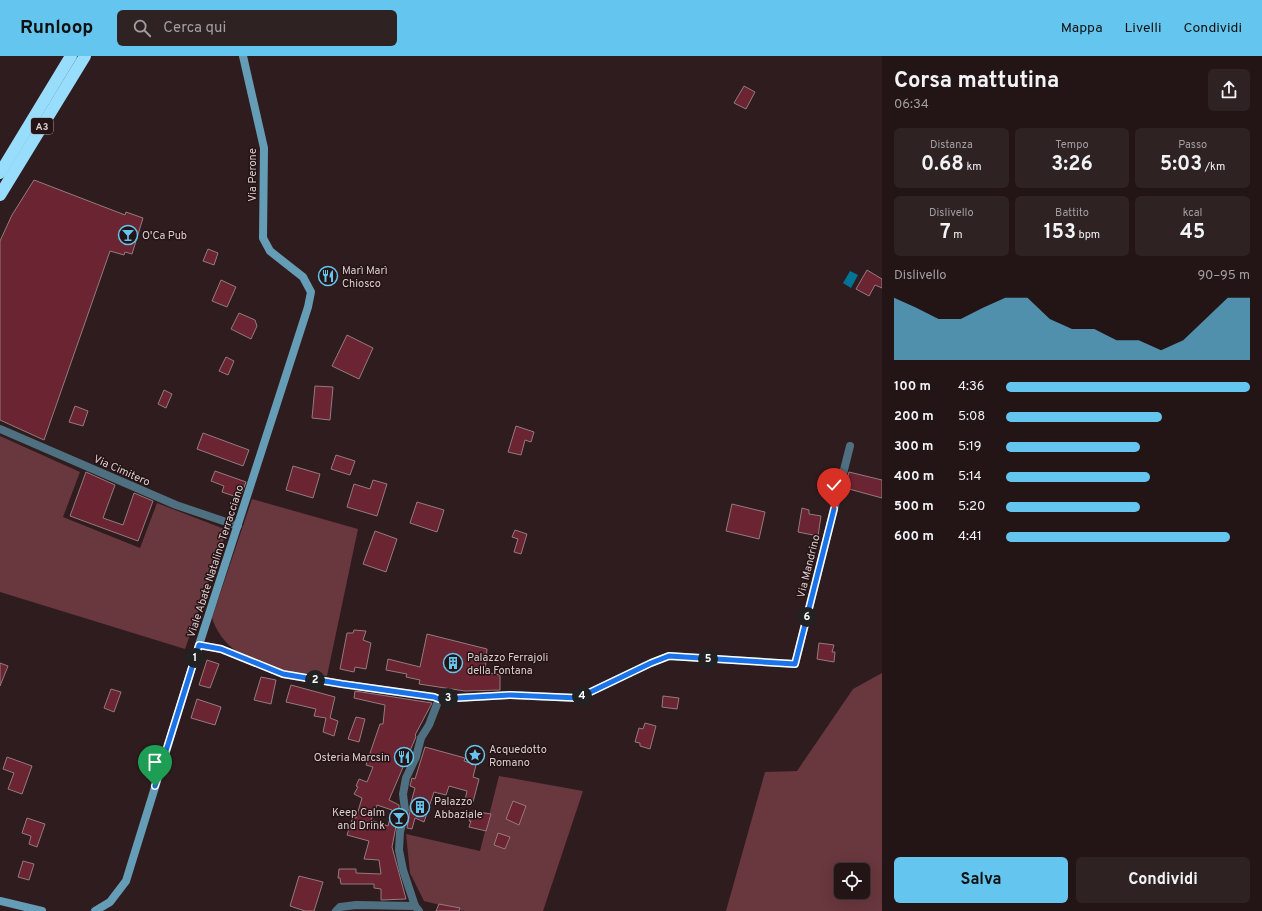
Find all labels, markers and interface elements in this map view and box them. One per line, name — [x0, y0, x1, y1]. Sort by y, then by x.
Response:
search box — [117, 10, 397, 46]
text: Runloop — [20, 16, 93, 40]
icon: search — [131, 17, 153, 39]
text: Cerca qui — [163, 19, 226, 38]
text: Mappa — [1061, 20, 1103, 37]
text: Livelli — [1125, 20, 1161, 37]
text: Condividi — [1183, 20, 1242, 37]
text: Corsa mattutina — [894, 68, 1059, 95]
button: share — [1208, 69, 1250, 111]
text: 06:34 — [894, 97, 929, 113]
road number: A3 — [31, 118, 53, 134]
text: Distanza — [930, 138, 973, 152]
text: Tempo — [1055, 138, 1089, 152]
text: Passo — [1178, 138, 1207, 152]
street label: Via Perone — [246, 148, 260, 202]
text: 0.68 — [921, 152, 964, 178]
text: 3:26 — [1051, 152, 1093, 178]
text: 5:03 — [1160, 152, 1202, 178]
text: km — [964, 160, 982, 174]
text: /km — [1202, 160, 1225, 174]
text: Dislivello — [929, 206, 974, 220]
text: Battito — [1055, 206, 1089, 220]
text: kcal — [1183, 206, 1202, 220]
text: 7 — [940, 220, 951, 246]
text: 153 — [1044, 220, 1076, 246]
text: 45 — [1180, 220, 1205, 246]
bar icon: O'Ca Pub — [117, 224, 139, 246]
text: m — [951, 228, 963, 242]
text: bpm — [1076, 228, 1100, 242]
place label: O'Ca Pub — [142, 229, 187, 243]
place label: Marì Marì Chiosco — [342, 264, 388, 291]
restaurant icon: Marì Marì Chiosco — [317, 265, 339, 287]
text: Dislivello — [894, 268, 947, 284]
text: 90–95 m — [1197, 268, 1250, 284]
text: 100 m — [894, 379, 931, 395]
text: 4:36 — [958, 379, 985, 395]
text: 200 m — [894, 409, 934, 425]
text: 5:08 — [958, 409, 985, 425]
text: 300 m — [894, 439, 933, 455]
text: 5:19 — [958, 439, 982, 455]
street label: Via Cimitero — [91, 452, 152, 490]
pin — [817, 468, 851, 509]
text: 400 m — [894, 469, 934, 485]
text: 5:14 — [958, 469, 982, 485]
icon: check — [823, 474, 845, 496]
street label: Viale Abate Natalino Terracciano — [185, 483, 247, 640]
text: 500 m — [894, 499, 934, 515]
text: 5:20 — [958, 499, 985, 515]
text: 600 m — [894, 529, 934, 545]
text: 4:41 — [958, 529, 982, 545]
street label: Via Mandrino — [794, 533, 824, 599]
pin: 6 — [797, 607, 817, 627]
text: 6 — [804, 610, 810, 624]
pin: 1 — [185, 648, 205, 668]
pin: 5 — [698, 649, 718, 669]
text: 1 — [193, 651, 197, 665]
place label: Palazzo Ferrajoli della Fontana — [467, 651, 548, 678]
building icon: Palazzo Ferrajoli della Fontana — [442, 652, 464, 674]
text: 5 — [705, 652, 711, 666]
pin: 2 — [305, 670, 325, 690]
text: 2 — [312, 673, 318, 687]
pin: 4 — [572, 686, 592, 706]
pin: 3 — [438, 688, 458, 708]
text: 4 — [578, 689, 586, 703]
text: 3 — [445, 691, 451, 705]
place label: Acquedotto Romano — [489, 743, 547, 770]
place icon: Acquedotto Romano — [464, 744, 486, 766]
pin — [138, 745, 172, 786]
restaurant icon: Osteria Marcsin — [393, 746, 415, 768]
icon: arrive — [144, 751, 166, 773]
place label: Osteria Marcsin — [314, 751, 390, 765]
place label: Palazzo Abbaziale — [434, 795, 483, 822]
building icon: Palazzo Abbaziale — [409, 796, 431, 818]
place label: Keep Calm and Drink — [332, 806, 385, 833]
bar icon: Keep Calm and Drink — [388, 807, 410, 829]
button: Salva — [894, 857, 1068, 903]
button: Condividi — [1076, 857, 1250, 903]
map controls — [834, 863, 870, 899]
button: locate — [834, 863, 870, 899]

